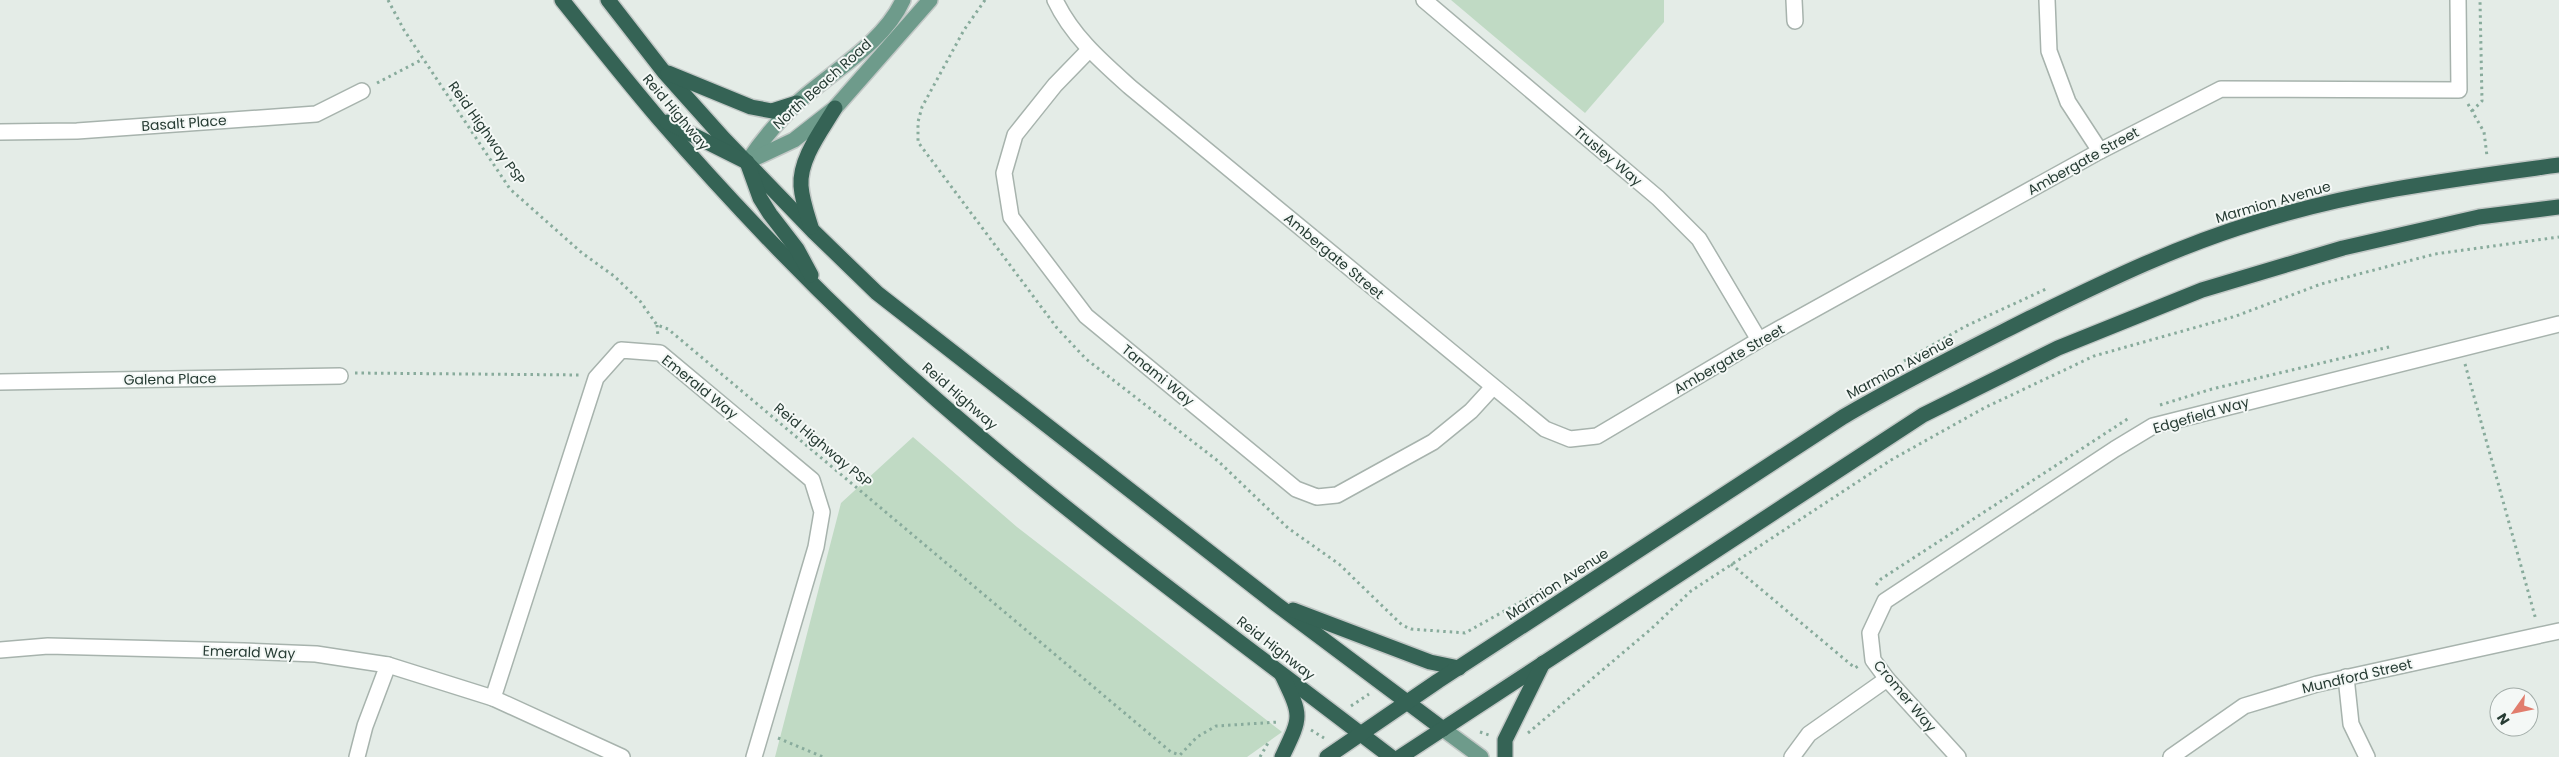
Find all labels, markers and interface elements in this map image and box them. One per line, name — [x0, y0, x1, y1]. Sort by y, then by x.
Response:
street label: North Beach Road — [768, 34, 876, 134]
street label: Reid Highway — [638, 69, 714, 155]
street label: Reid Highway PSP — [444, 77, 530, 189]
street label: Basalt Place — [141, 110, 228, 136]
street label: Trusley Way — [1569, 121, 1647, 191]
street label: Ambergate Street — [2024, 122, 2142, 200]
street label: Marmion Avenue — [2213, 176, 2333, 228]
street label: Ambergate Street — [1280, 208, 1388, 304]
street label: Ambergate Street — [1670, 319, 1788, 399]
street label: Marmion Avenue — [1843, 330, 1957, 404]
street label: Tanami Way — [1117, 340, 1199, 411]
street label: Emerald Way — [658, 350, 742, 424]
street label: Reid Highway — [918, 358, 1002, 435]
street label: Galena Place — [123, 368, 217, 390]
street label: Edgefield Way — [2151, 392, 2252, 438]
street label: Reid Highway PSP — [770, 398, 876, 492]
street label: Marmion Avenue — [1502, 543, 1613, 625]
street label: Reid Highway — [1233, 611, 1319, 685]
street label: Emerald Way — [202, 640, 296, 664]
street label: Mundford Street — [2300, 654, 2414, 698]
street label: Cromer Way — [1869, 656, 1941, 736]
north arrow — [2489, 687, 2539, 737]
text: N — [2492, 709, 2514, 729]

